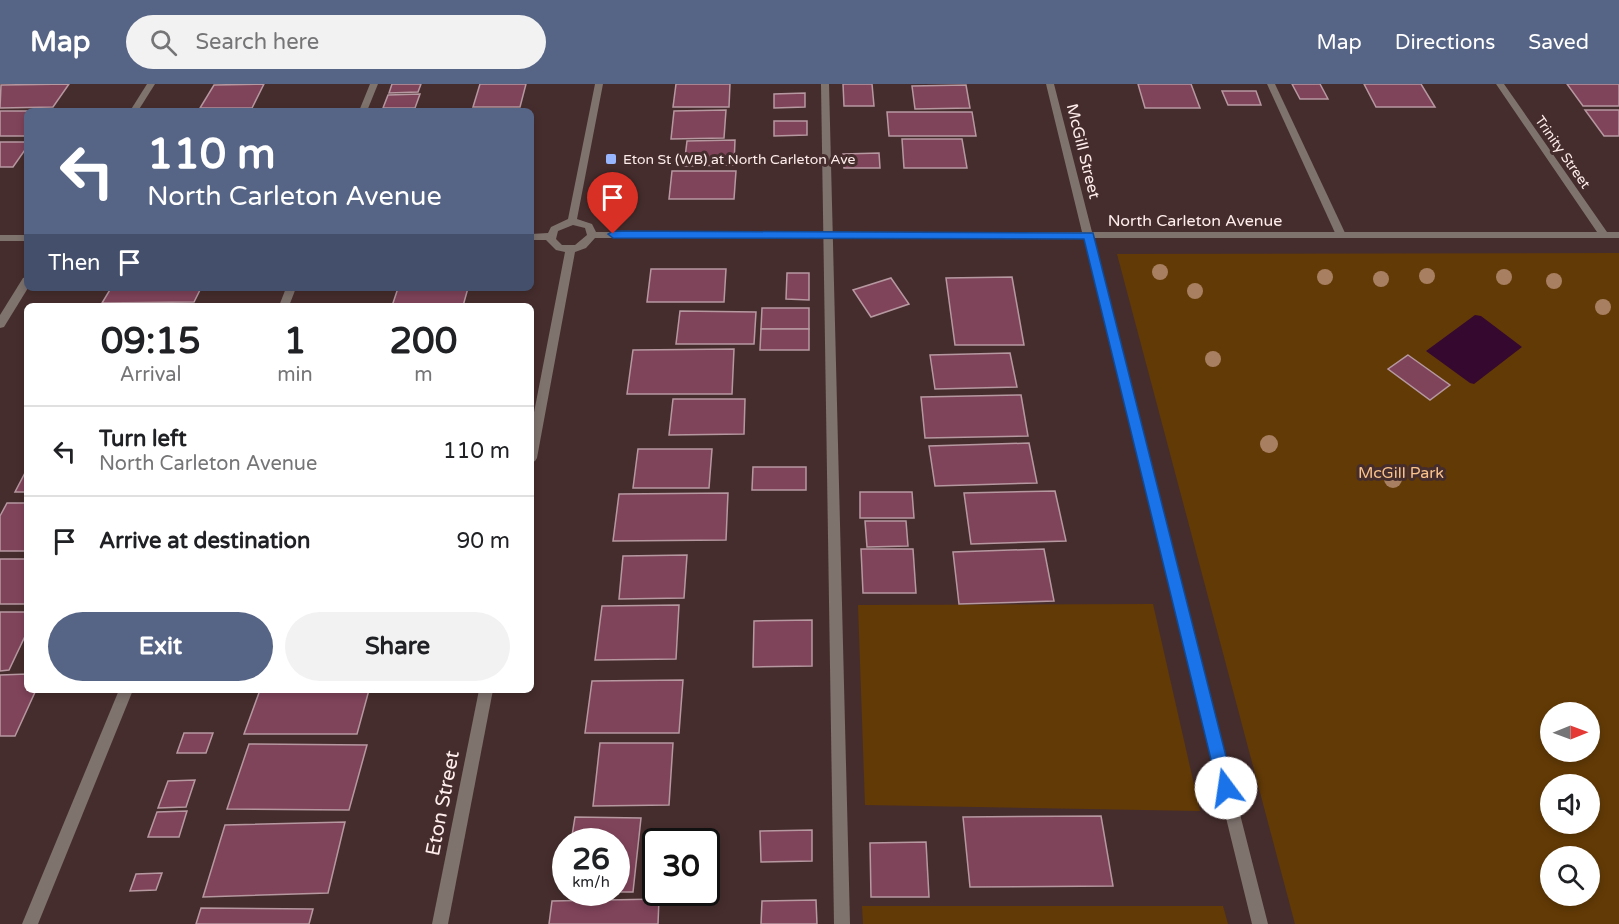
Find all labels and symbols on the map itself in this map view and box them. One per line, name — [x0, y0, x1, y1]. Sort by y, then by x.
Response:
street label: McGill Street — [1062, 101, 1105, 201]
street label: Trinity Street — [1531, 113, 1594, 193]
place label: Eton St (WB) at North Carleton Ave — [623, 151, 856, 168]
marker: Eton St (WB) at North Carleton Ave — [604, 152, 618, 166]
pin — [587, 172, 638, 234]
street label: North Carleton Avenue — [1108, 211, 1282, 231]
park label: McGill Park — [1358, 463, 1444, 483]
north arrow — [1540, 702, 1600, 762]
street label: Eton Street — [421, 748, 465, 858]
position arrow — [1194, 756, 1258, 820]
speed limit sign: 30 — [642, 828, 720, 906]

